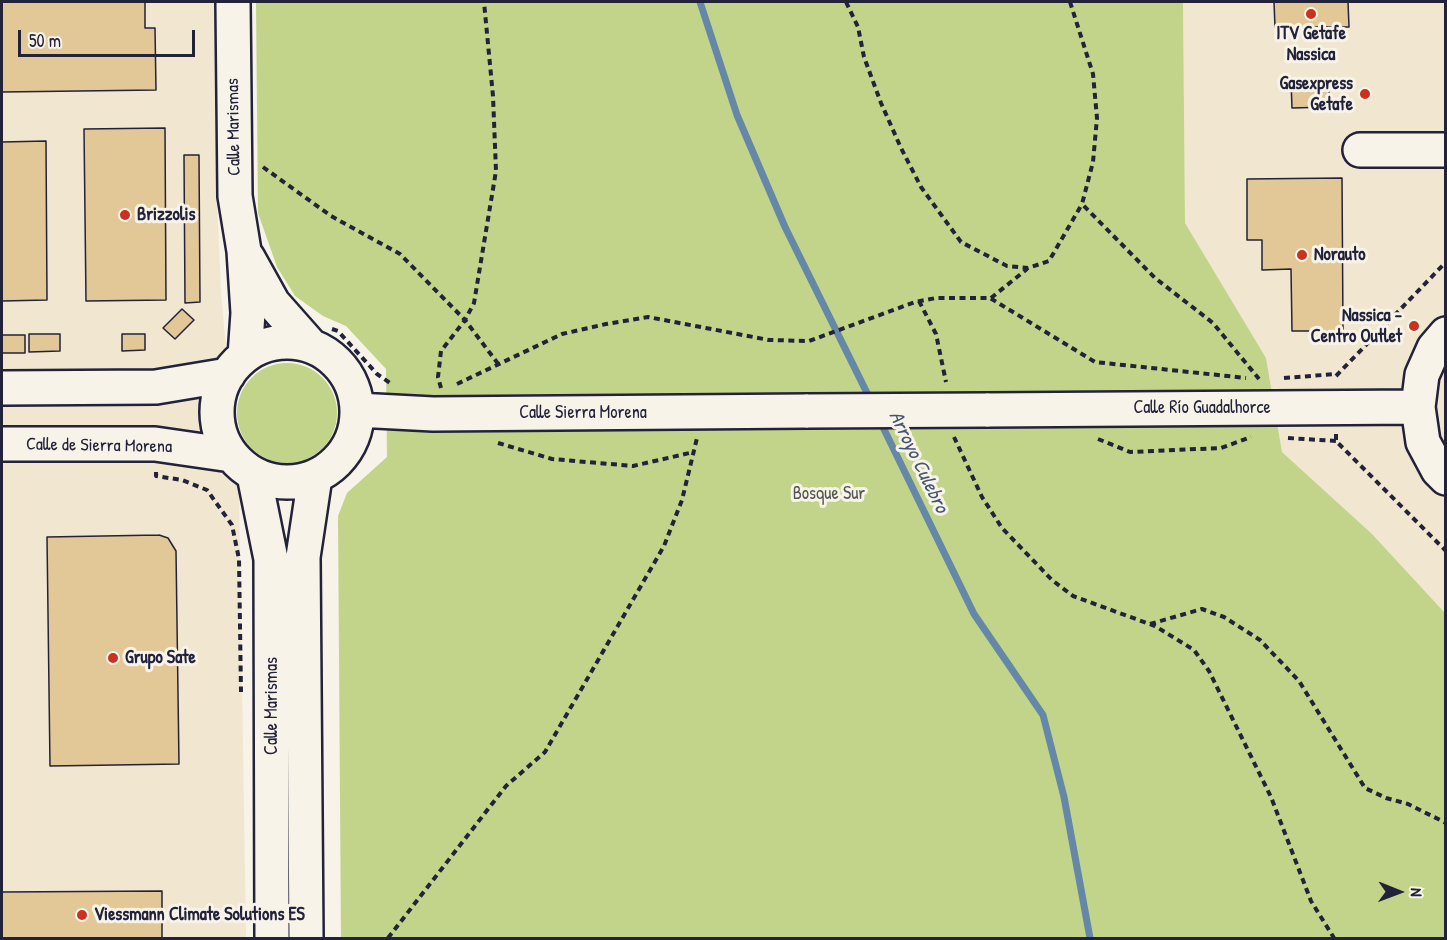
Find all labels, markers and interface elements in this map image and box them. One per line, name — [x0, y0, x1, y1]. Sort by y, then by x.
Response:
marker: ITV Getafe Nassica — [1304, 7, 1318, 21]
scale bar — [21, 18, 198, 56]
place label: ITV Getafe Nassica — [1276, 23, 1346, 66]
text: 50 m — [29, 28, 61, 53]
place label: Gasexpress Getafe — [1279, 73, 1353, 116]
street label: Calle Marismas — [222, 78, 246, 176]
marker: Gasexpress Getafe — [1358, 87, 1372, 101]
place label: Brizzolis — [137, 204, 195, 226]
marker: Brizzolis — [118, 208, 132, 222]
place label: Norauto — [1314, 244, 1365, 266]
marker: Norauto — [1295, 248, 1309, 262]
place label: Nassica - Centro Outlet — [1311, 305, 1402, 348]
marker: Nassica - Centro Outlet — [1407, 319, 1421, 333]
street label: Calle Río Guadalhorce — [1133, 397, 1271, 419]
street label: Calle Sierra Morena — [519, 402, 647, 424]
water label: Arroyo Culebro — [883, 407, 953, 517]
street label: Calle de Sierra Morena — [26, 434, 172, 458]
park label: Bosque Sur — [793, 483, 865, 505]
place label: Grupo Sate — [125, 647, 196, 669]
marker: Grupo Sate — [106, 651, 120, 665]
street label: Calle Marismas — [261, 657, 283, 755]
north arrow — [1369, 862, 1429, 922]
text: N — [1406, 888, 1428, 897]
place label: Viessmann Climate Solutions ES — [94, 904, 305, 926]
marker: Viessmann Climate Solutions ES — [75, 908, 89, 922]

